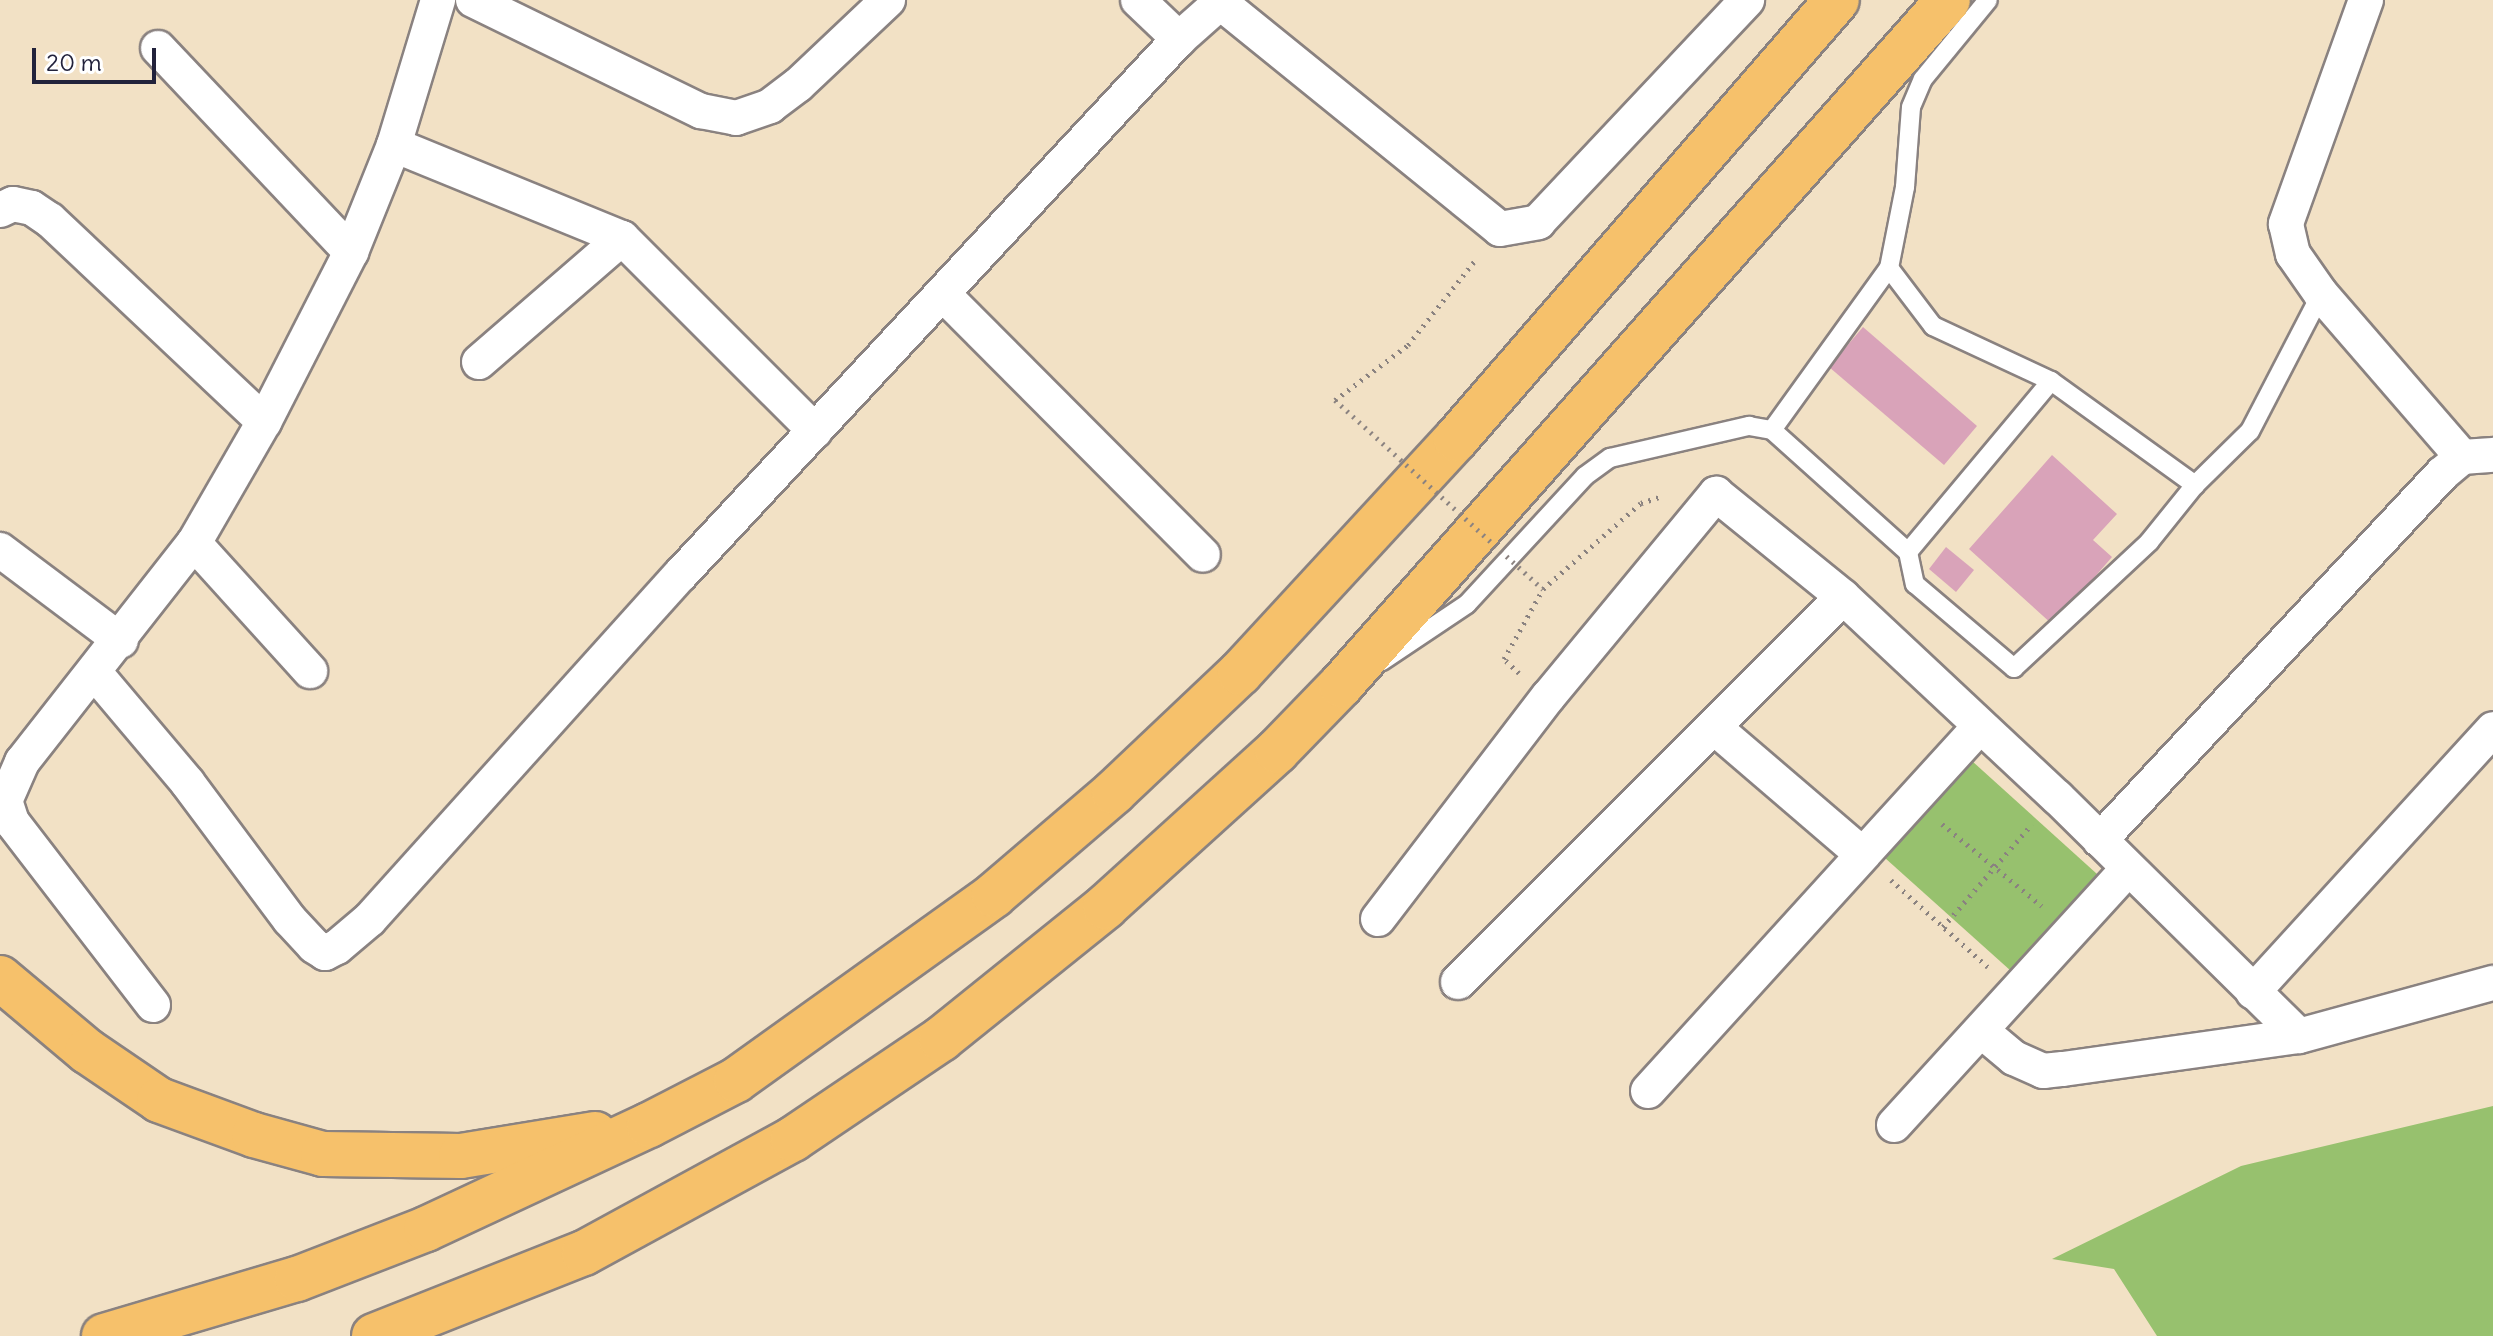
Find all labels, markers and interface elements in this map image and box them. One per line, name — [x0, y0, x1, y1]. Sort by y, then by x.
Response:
scale bar — [36, 32, 160, 82]
text: 20 m — [46, 47, 102, 77]

